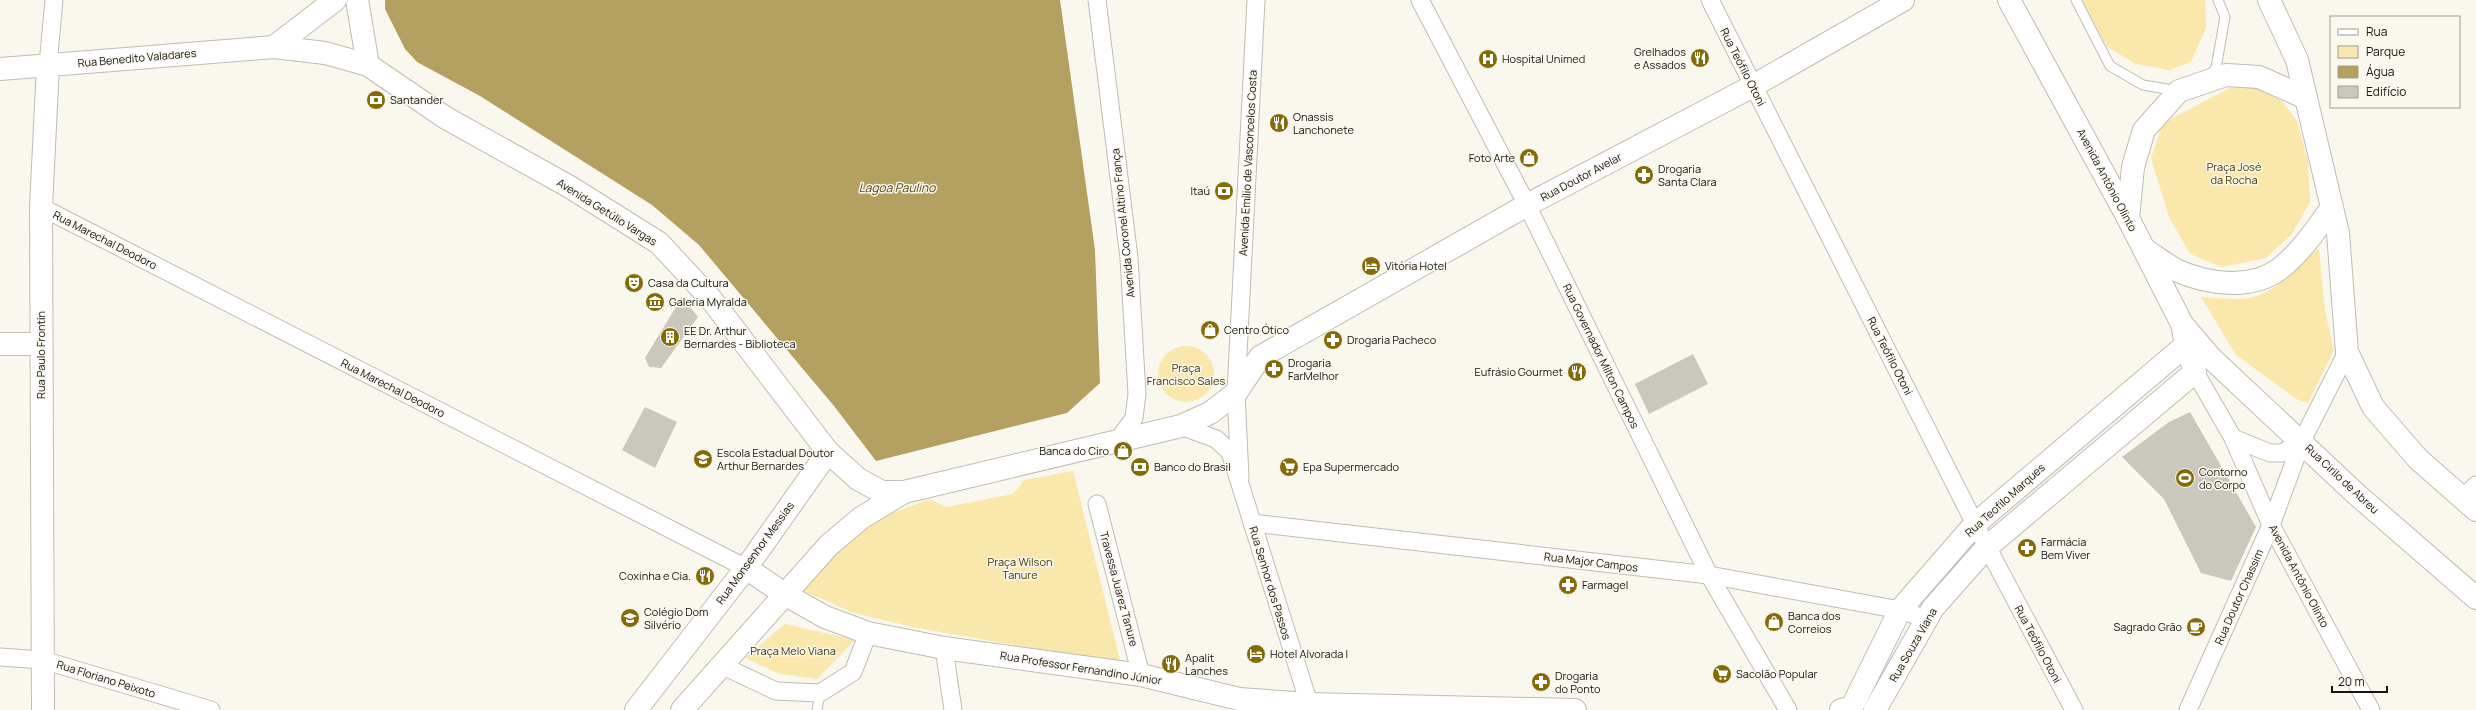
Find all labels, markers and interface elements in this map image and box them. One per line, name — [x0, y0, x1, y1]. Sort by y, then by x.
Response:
legend — [2330, 16, 2460, 108]
text: Rua — [2366, 23, 2387, 40]
street label: Rua Teófilo Otoni — [1717, 25, 1770, 109]
text: Parque — [2366, 43, 2405, 60]
place label: Grelhados e Assados — [1634, 44, 1686, 72]
street label: Rua Benedito Valadares — [77, 45, 197, 70]
restaurant icon: Grelhados e Assados — [1689, 47, 1711, 69]
hospital icon: Hospital Unimed — [1477, 48, 1499, 70]
place label: Hospital Unimed — [1502, 51, 1585, 66]
text: Água — [2366, 63, 2395, 80]
street label: Avenida Emílio de Vasconcelos Costa — [1235, 70, 1260, 256]
text: Edifício — [2366, 83, 2406, 100]
bank icon: Santander — [365, 89, 387, 111]
place label: Santander — [390, 92, 443, 107]
place label: Onassis Lanchonete — [1293, 109, 1354, 137]
restaurant icon: Onassis Lanchonete — [1268, 112, 1290, 134]
street label: Avenida Antônio Olinto — [2074, 126, 2141, 234]
shop icon: Foto Arte — [1518, 147, 1540, 169]
street label: Avenida Coronel Altino França — [1107, 148, 1138, 299]
street label: Rua Doutor Avelar — [1537, 149, 1624, 204]
place label: Foto Arte — [1469, 150, 1516, 165]
park label: Praça José da Rocha — [2207, 159, 2262, 187]
place label: Drogaria Santa Clara — [1658, 161, 1717, 189]
pharmacy icon: Drogaria Santa Clara — [1633, 164, 1655, 186]
street label: Avenida Getúlio Vargas — [554, 175, 660, 249]
water label: Lagoa Paulino — [859, 179, 936, 196]
bank icon: Itaú — [1213, 180, 1235, 202]
place label: Itaú — [1190, 183, 1210, 198]
street label: Rua Marechal Deodoro — [51, 207, 160, 272]
hotel icon: Vitória Hotel — [1360, 255, 1382, 277]
place label: Vitória Hotel — [1385, 258, 1447, 273]
theatre icon: Casa da Cultura — [623, 272, 645, 294]
place label: Casa da Cultura — [648, 275, 729, 290]
street label: Rua Governador Milton Campos — [1560, 281, 1643, 431]
museum icon: Galeria Myralda — [644, 291, 666, 313]
place label: Galeria Myralda — [669, 294, 747, 309]
street label: Rua Paulo Frontin — [33, 311, 48, 399]
street label: Rua Teófilo Otoni — [1864, 314, 1917, 398]
shop icon: Centro Ótico — [1199, 319, 1221, 341]
place label: Centro Ótico — [1224, 322, 1289, 337]
place label: EE Dr. Arthur Bernardes - Biblioteca — [684, 323, 796, 351]
building icon: EE Dr. Arthur Bernardes - Biblioteca — [659, 326, 681, 348]
pharmacy icon: Drogaria Pacheco — [1322, 329, 1344, 351]
place label: Drogaria Pacheco — [1347, 332, 1437, 347]
street label: Rua Marechal Deodoro — [339, 355, 448, 420]
place label: Drogaria FarMelhor — [1288, 355, 1339, 383]
pharmacy icon: Drogaria FarMelhor — [1263, 358, 1285, 380]
park label: Praça Francisco Sales — [1147, 360, 1225, 388]
restaurant icon: Eufrásio Gourmet — [1566, 361, 1588, 383]
place label: Eufrásio Gourmet — [1475, 364, 1563, 379]
shop icon: Banca do Ciro — [1112, 440, 1134, 462]
street label: Rua Cirilo de Abreu — [2302, 441, 2382, 517]
place label: Banca do Ciro — [1039, 443, 1109, 458]
place label: Escola Estadual Doutor Arthur Bernardes — [717, 445, 834, 473]
school or university icon: Escola Estadual Doutor Arthur Bernardes — [692, 448, 714, 470]
bank icon: Banco do Brasil — [1129, 456, 1151, 478]
supermarket icon: Epa Supermercado — [1278, 456, 1300, 478]
place label: Banco do Brasil — [1154, 459, 1231, 474]
place label: Epa Supermercado — [1303, 459, 1400, 474]
street label: Rua Teofilo Marques — [1961, 459, 2048, 540]
place label: Contorno do Corpo — [2199, 464, 2248, 492]
sports icon: Contorno do Corpo — [2174, 467, 2196, 489]
street label: Rua Monsenhor Messias — [712, 498, 797, 607]
street label: Avenida Antônio Olinto — [2266, 522, 2333, 630]
street label: Rua Senhor dos Passos — [1246, 524, 1295, 642]
street label: Travessa Juarez Tanure — [1097, 530, 1142, 649]
place label: Farmácia Bem Viver — [2041, 534, 2090, 562]
pharmacy icon: Farmácia Bem Viver — [2016, 537, 2038, 559]
street label: Rua Doutor Chassim — [2211, 547, 2266, 647]
street label: Rua Major Campos — [1543, 548, 1639, 575]
park label: Praça Wilson Tanure — [988, 554, 1052, 582]
restaurant icon: Coxinha e Cia. — [694, 565, 716, 587]
place label: Coxinha e Cia. — [619, 568, 691, 583]
pharmacy icon: Farmagel — [1557, 574, 1579, 596]
place label: Farmagel — [1582, 577, 1628, 592]
street label: Rua Teófilo Otoni — [2012, 602, 2065, 685]
place label: Colégio Dom Silvério — [644, 604, 708, 632]
street label: Rua Souza Viana — [1885, 605, 1940, 685]
school or university icon: Colégio Dom Silvério — [619, 607, 641, 629]
place label: Banca dos Correios — [1788, 608, 1841, 636]
shop icon: Banca dos Correios — [1763, 611, 1785, 633]
cafe icon: Sagrado Grão — [2185, 616, 2207, 638]
place label: Sagrado Grão — [2113, 619, 2182, 634]
park label: Praça Melo Viana — [750, 643, 836, 658]
hotel icon: Hotel Alvorada I — [1245, 643, 1267, 665]
place label: Hotel Alvorada I — [1270, 646, 1348, 661]
street label: Rua Professor Fernandino Júnior — [999, 647, 1163, 688]
place label: Apalit Lanches — [1185, 650, 1228, 678]
restaurant icon: Apalit Lanches — [1160, 653, 1182, 675]
street label: Rua Floriano Peixoto — [55, 656, 158, 701]
supermarket icon: Sacolão Popular — [1711, 663, 1733, 685]
place label: Sacolão Popular — [1736, 666, 1818, 681]
place label: Drogaria do Ponto — [1555, 668, 1601, 696]
scale bar — [2332, 668, 2387, 694]
pharmacy icon: Drogaria do Ponto — [1530, 671, 1552, 693]
text: 20 m — [2338, 673, 2365, 690]

